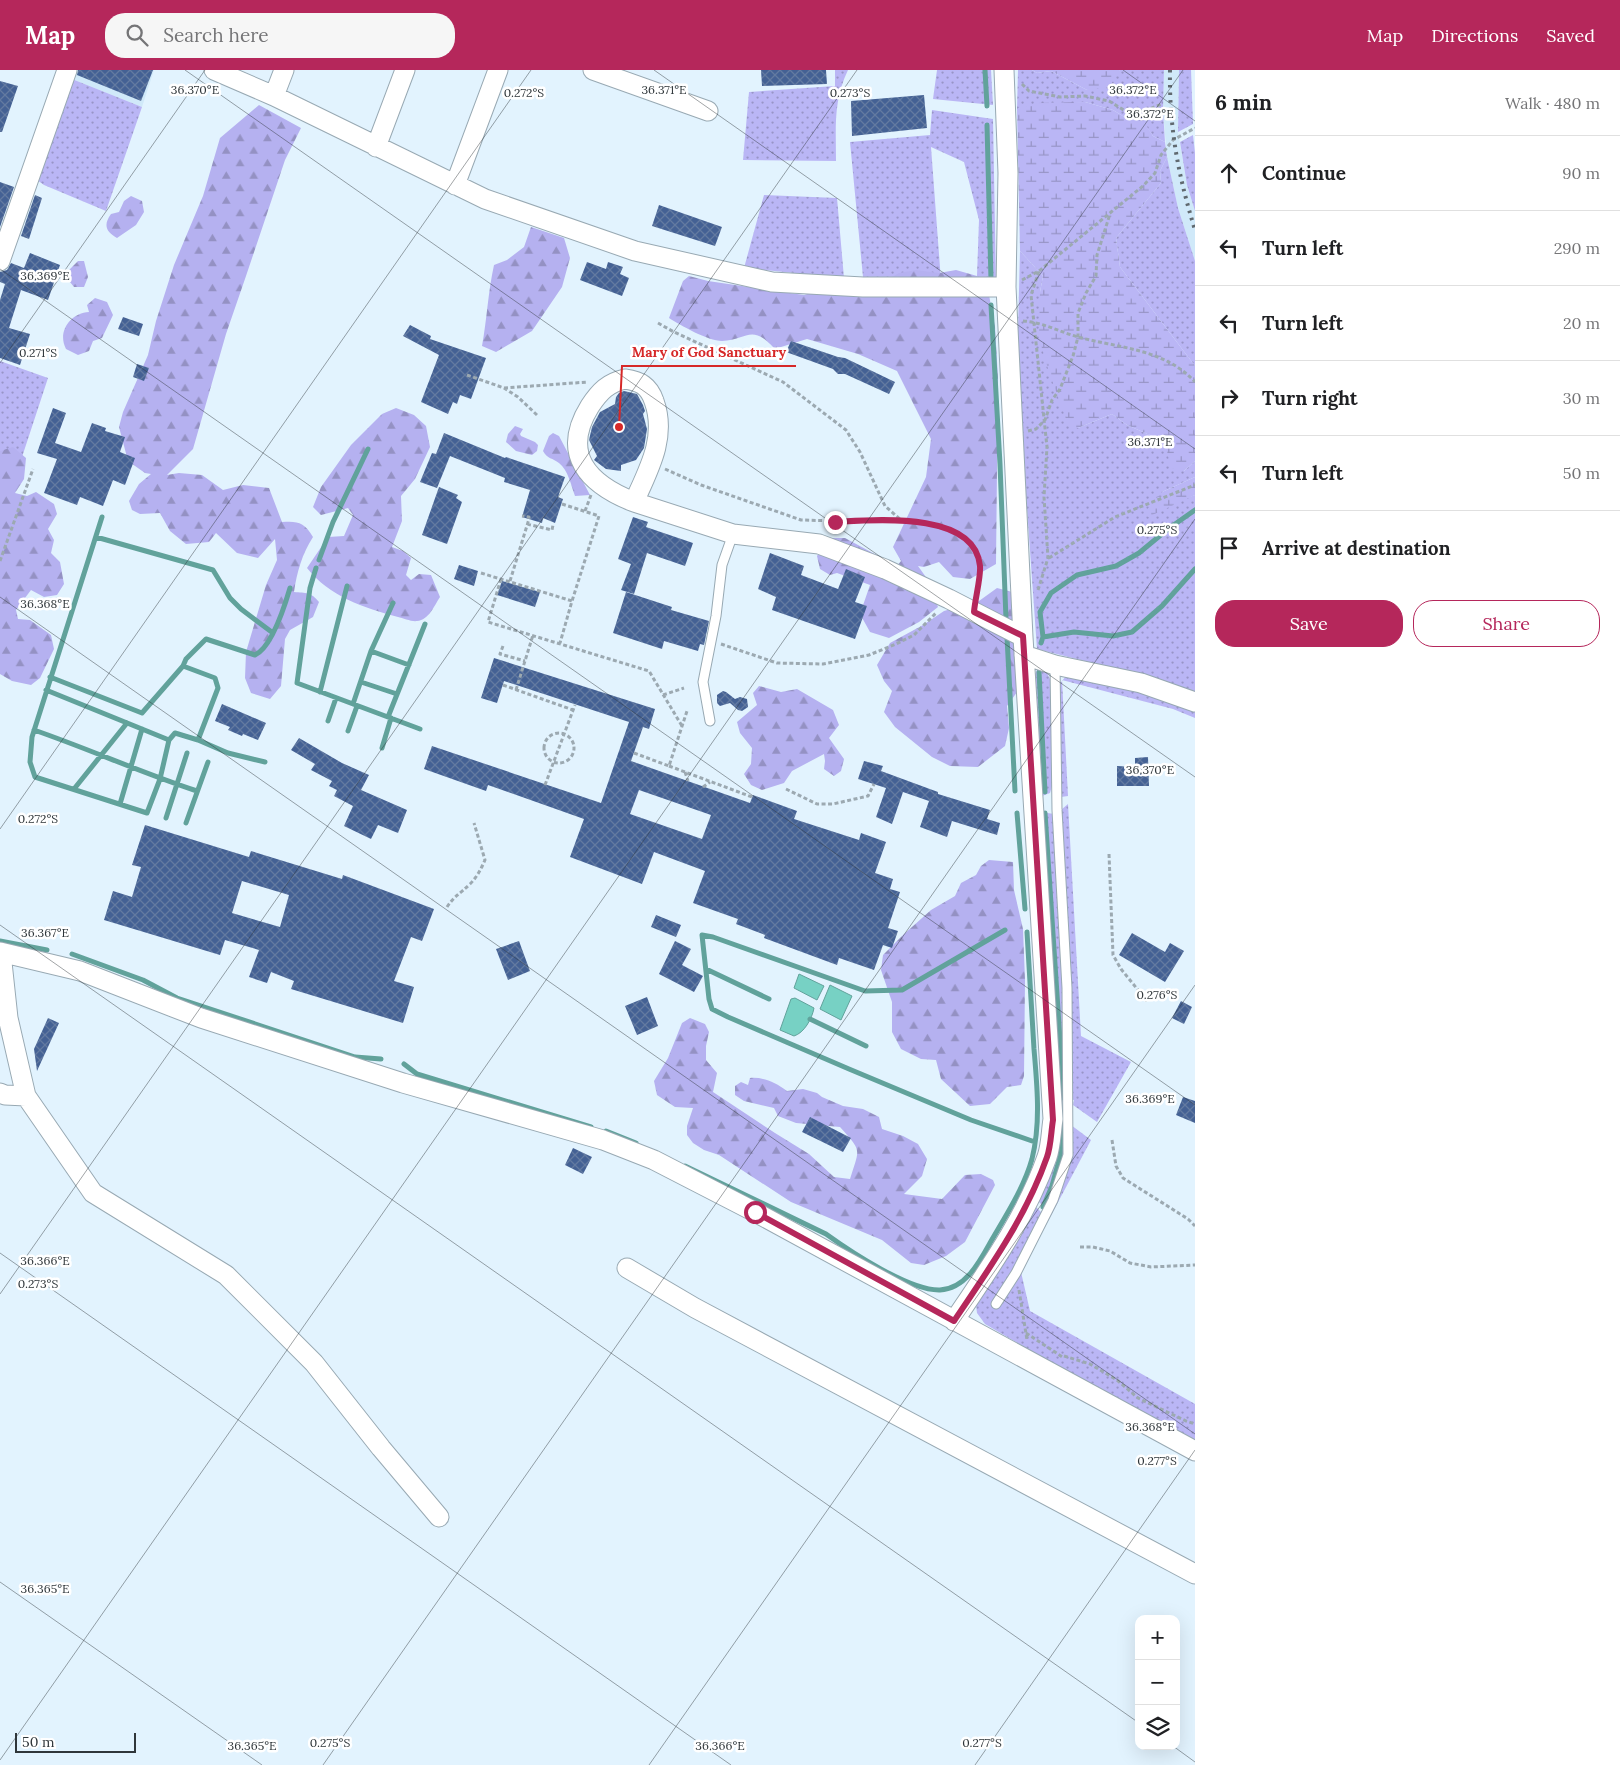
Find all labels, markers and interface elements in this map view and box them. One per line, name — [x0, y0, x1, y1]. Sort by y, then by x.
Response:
search box — [105, 13, 455, 58]
text: Map — [25, 20, 75, 51]
icon: search — [123, 21, 151, 49]
text: Search here — [163, 23, 269, 47]
text: Map — [1367, 24, 1403, 47]
text: Directions — [1431, 24, 1518, 47]
text: Saved — [1546, 24, 1595, 47]
text: 36.370°E — [171, 82, 219, 97]
text: 36.371°E — [641, 82, 687, 97]
text: 36.372°E — [1109, 82, 1157, 97]
text: 0.272°S — [504, 85, 544, 100]
text: 0.273°S — [830, 85, 870, 100]
text: 6 min — [1215, 89, 1272, 116]
text: Walk · 480 m — [1505, 93, 1600, 113]
text: 36.372°E — [1126, 106, 1174, 121]
icon: ahead — [1215, 159, 1243, 187]
text: Continue — [1262, 161, 1346, 185]
text: 90 m — [1562, 163, 1600, 183]
icon: left — [1215, 234, 1243, 262]
text: Turn left — [1262, 236, 1343, 260]
text: 290 m — [1554, 238, 1600, 258]
text: 36.369°E — [20, 268, 70, 283]
icon: left — [1215, 309, 1243, 337]
text: Turn left — [1262, 311, 1343, 335]
text: 20 m — [1563, 313, 1600, 333]
callout: Mary of God Sanctuary — [622, 337, 796, 366]
text: Mary of God Sanctuary — [632, 343, 787, 361]
text: 0.271°S — [19, 345, 57, 360]
icon: right — [1215, 384, 1243, 412]
text: Turn right — [1262, 386, 1358, 410]
text: 30 m — [1563, 388, 1600, 408]
text: 36.371°E — [1127, 434, 1173, 449]
icon: left — [1215, 459, 1243, 487]
text: Turn left — [1262, 461, 1343, 485]
text: 50 m — [1563, 463, 1600, 483]
route end — [824, 511, 847, 534]
text: 0.275°S — [1137, 522, 1177, 537]
icon: arrive — [1215, 534, 1243, 562]
text: Arrive at destination — [1262, 536, 1451, 560]
text: 36.368°E — [20, 596, 70, 611]
button: Save — [1215, 600, 1403, 647]
button: Share — [1413, 600, 1600, 647]
text: 36.370°E — [1126, 762, 1174, 777]
text: 0.272°S — [18, 811, 58, 826]
text: 36.367°E — [21, 925, 69, 940]
text: 0.276°S — [1137, 987, 1178, 1002]
text: 36.369°E — [1125, 1091, 1175, 1106]
route start — [744, 1201, 767, 1224]
text: 36.366°E — [20, 1253, 70, 1268]
text: 0.273°S — [18, 1276, 58, 1291]
text: 36.368°E — [1125, 1419, 1175, 1434]
text: 0.277°S — [1137, 1453, 1177, 1468]
text: 36.365°E — [20, 1581, 70, 1596]
map controls — [1135, 1615, 1180, 1750]
button: + — [1135, 1615, 1180, 1660]
button: − — [1135, 1660, 1180, 1705]
button: layers — [1135, 1705, 1180, 1750]
scale bar — [15, 1730, 136, 1753]
text: 50 m — [22, 1733, 55, 1751]
text: 0.275°S — [310, 1735, 350, 1750]
text: 0.277°S — [962, 1735, 1002, 1750]
text: 36.365°E — [227, 1738, 277, 1753]
text: 36.366°E — [695, 1738, 745, 1753]

